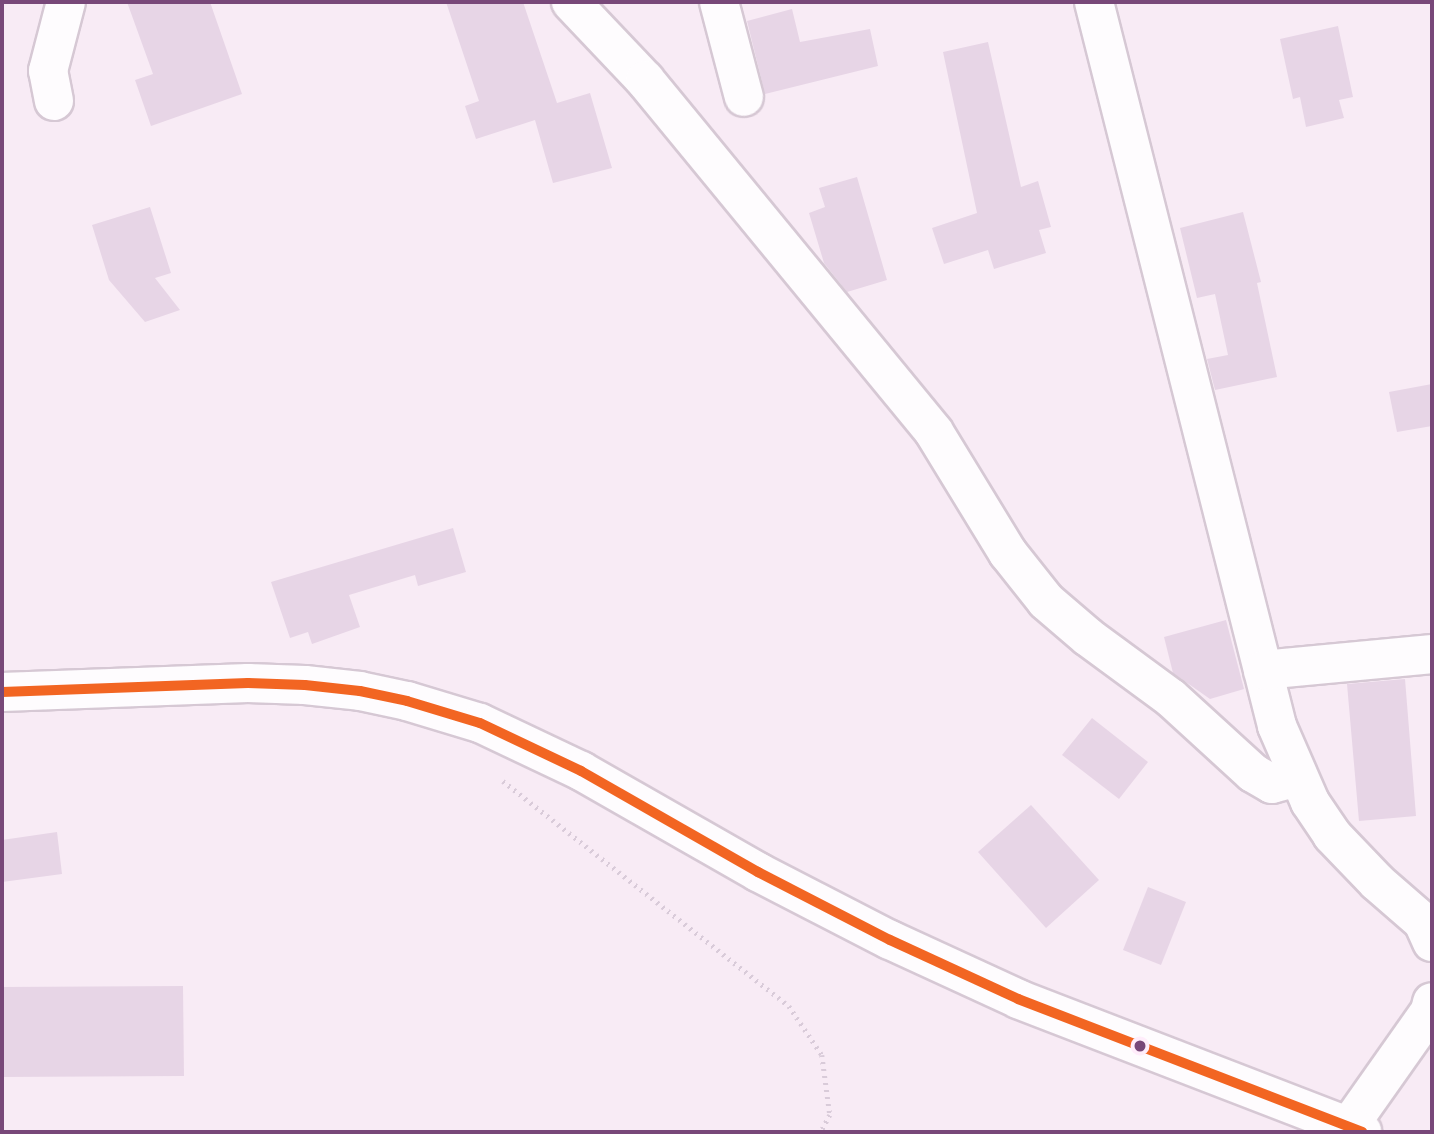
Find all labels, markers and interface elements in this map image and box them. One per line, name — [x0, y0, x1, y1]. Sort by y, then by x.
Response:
unlabelled marker — [1133, 1039, 1147, 1053]

